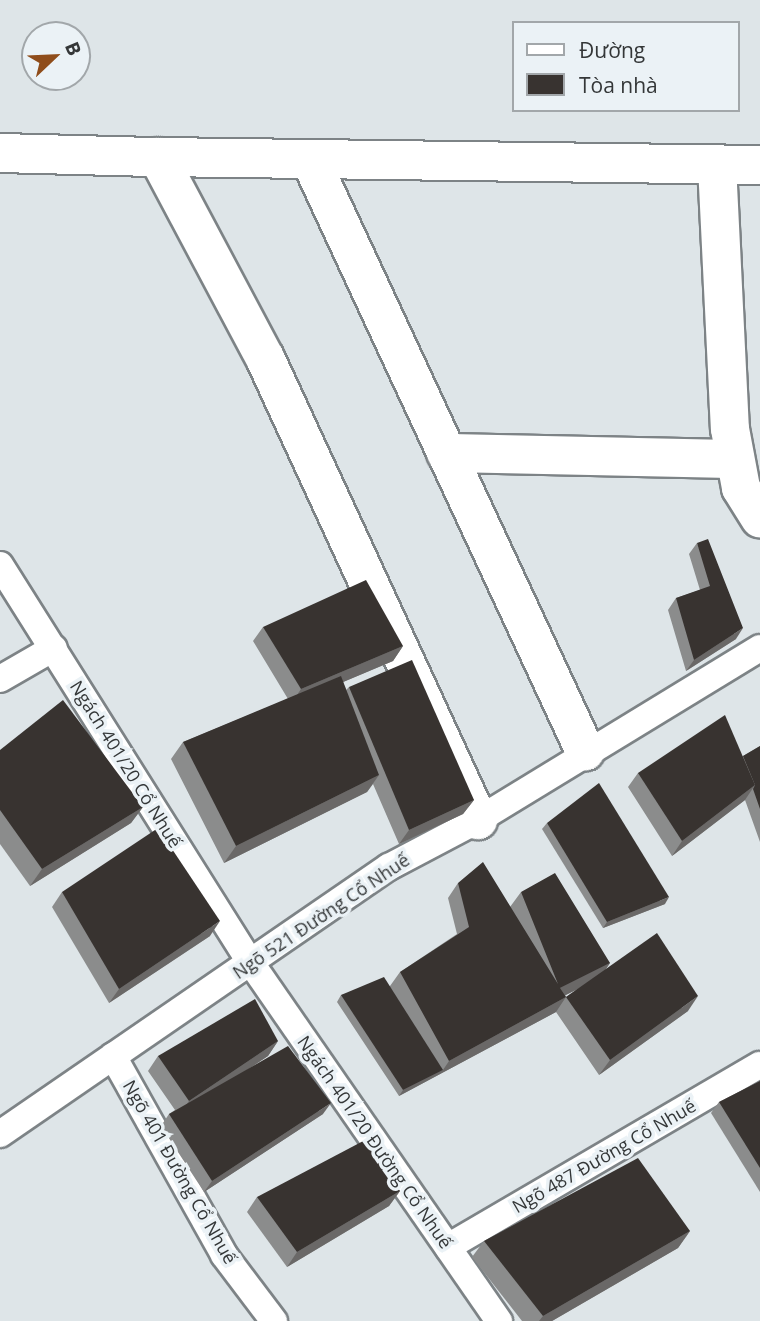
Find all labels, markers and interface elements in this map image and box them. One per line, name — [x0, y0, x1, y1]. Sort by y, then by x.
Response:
north arrow — [21, 21, 91, 91]
legend — [512, 21, 739, 112]
text: Đường — [579, 36, 645, 64]
text: B — [59, 38, 88, 60]
text: Tòa nhà — [579, 71, 658, 99]
street label: Ngách 401/20 Cổ Nhuế — [66, 676, 186, 852]
street label: Ngõ 521 Đường Cổ Nhuế — [229, 849, 413, 983]
street label: Ngách 401/20 Đường Cổ Nhuế — [293, 1032, 457, 1252]
street label: Ngõ 401 Đường Cổ Nhuế — [119, 1076, 241, 1268]
street label: Ngõ 487 Đường Cổ Nhuế — [508, 1095, 700, 1217]

